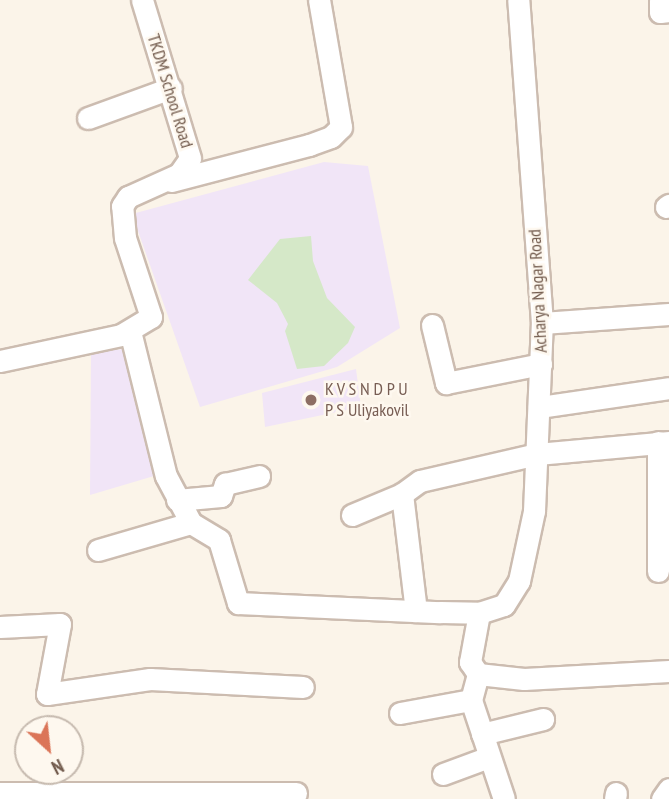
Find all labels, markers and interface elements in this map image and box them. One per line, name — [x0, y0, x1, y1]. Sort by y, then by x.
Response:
street label: TKDM School Road — [142, 31, 198, 151]
street label: Acharya Nagar Road — [524, 229, 552, 353]
place label: K V S N D P U P S Uliyakovil — [325, 379, 409, 422]
marker: K V S N D P U P S Uliyakovil — [303, 392, 319, 408]
north arrow — [14, 715, 84, 785]
text: N — [48, 754, 68, 780]

